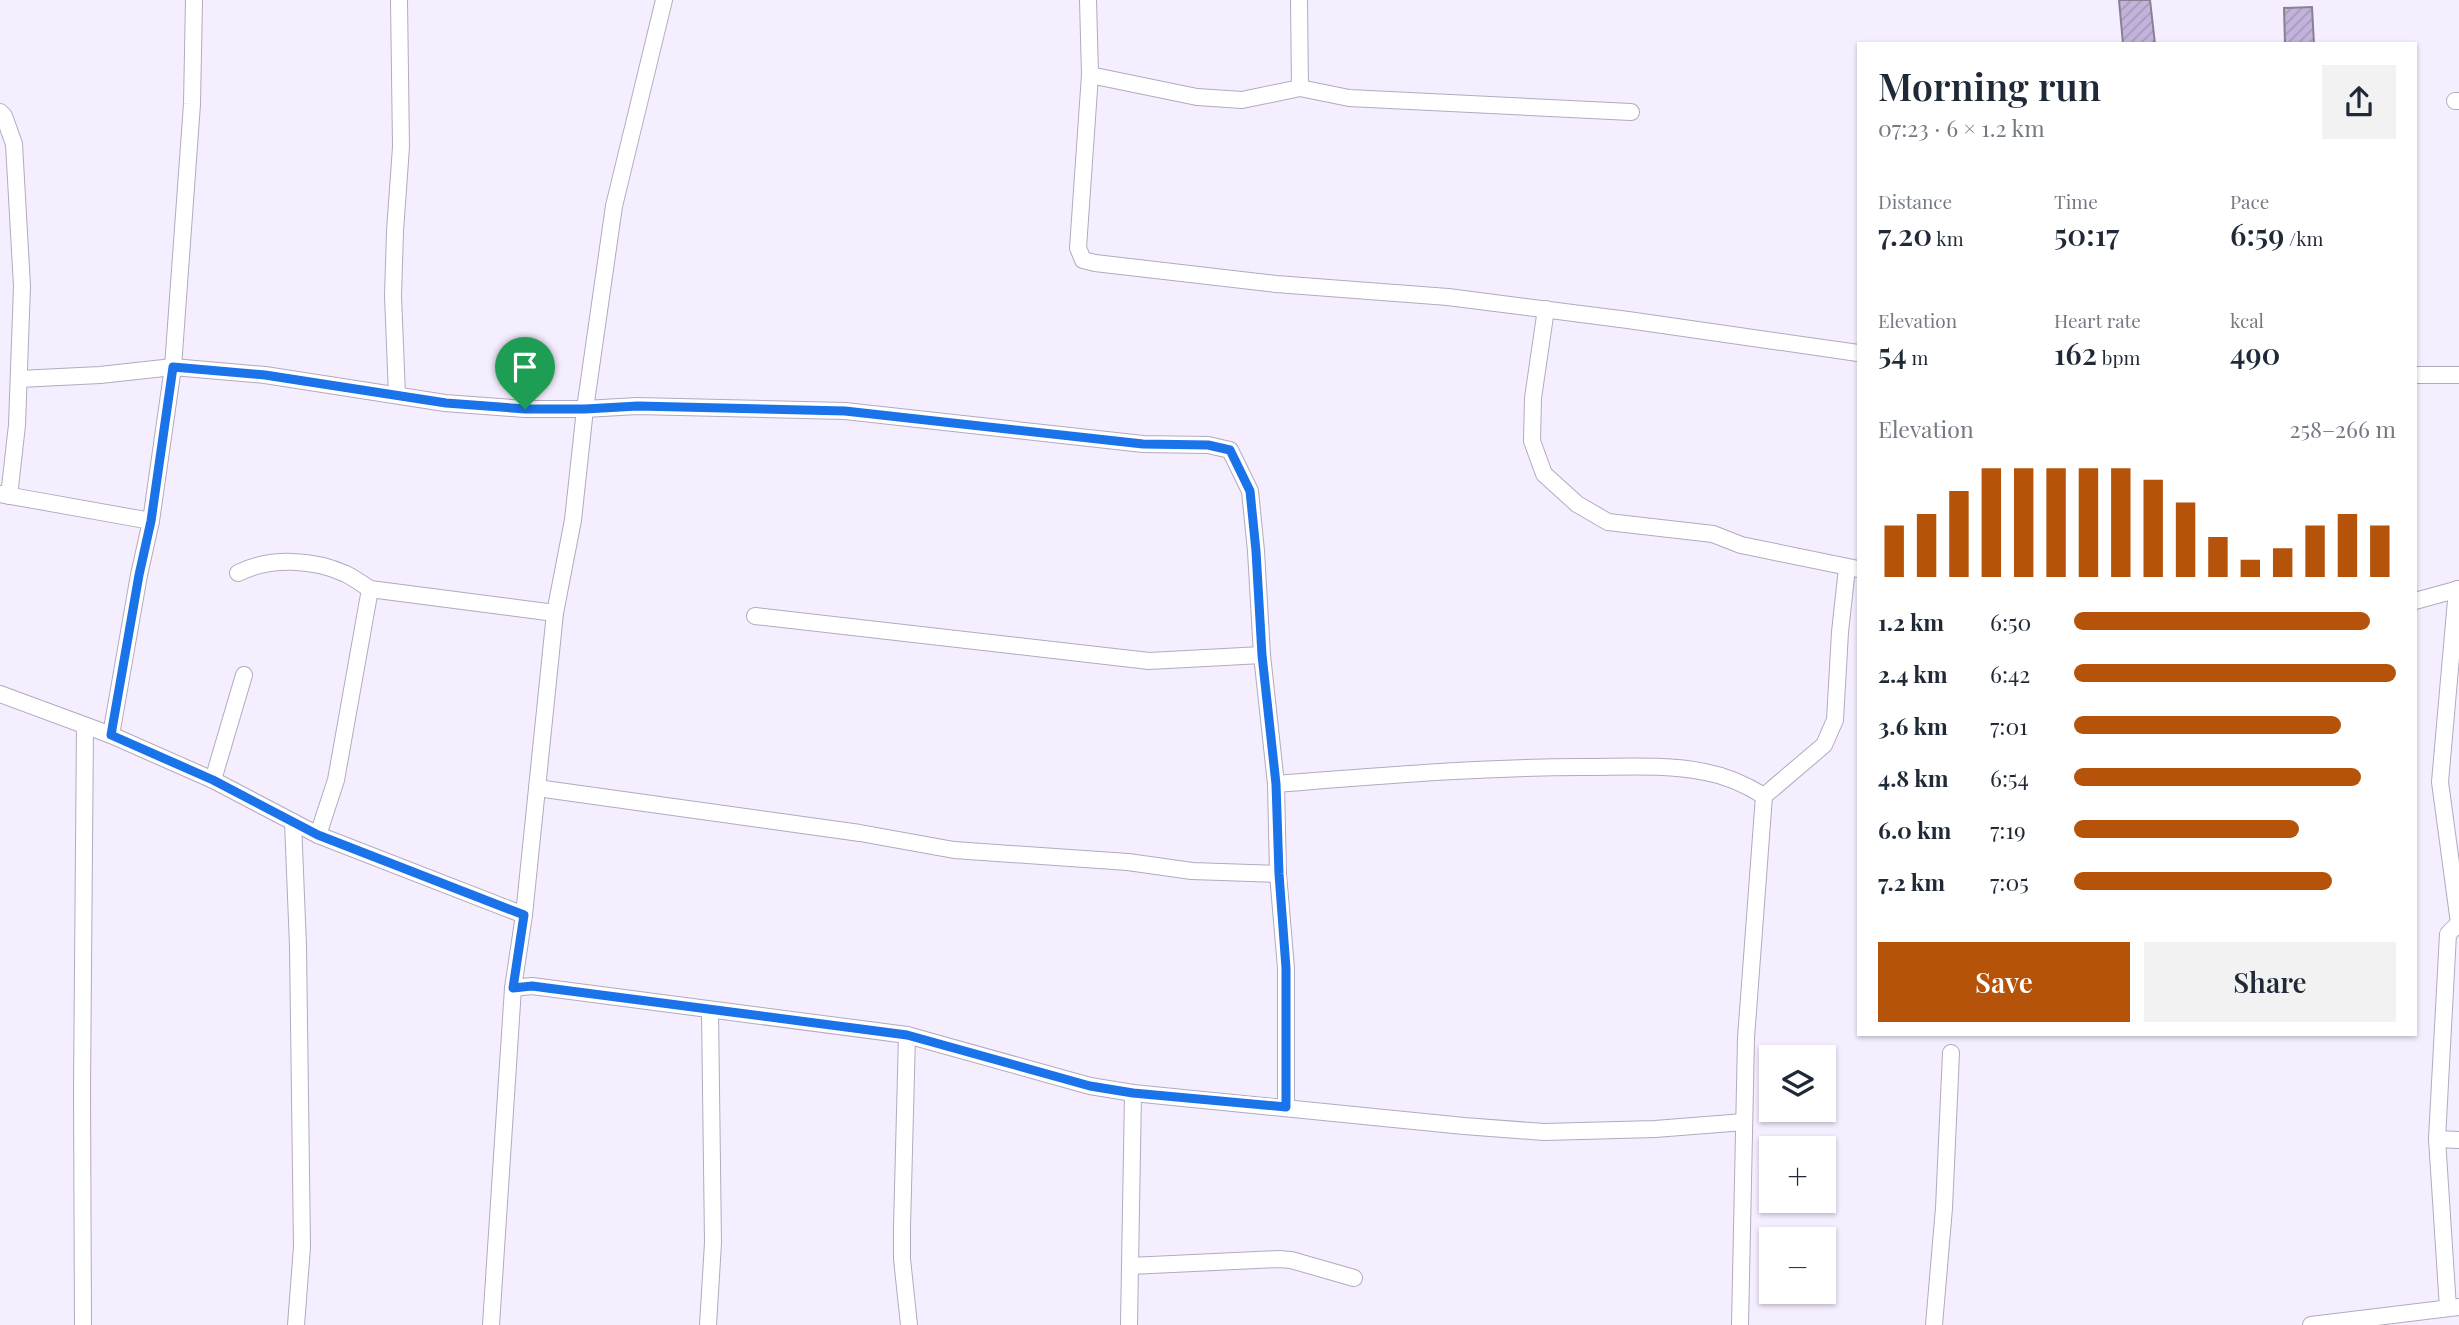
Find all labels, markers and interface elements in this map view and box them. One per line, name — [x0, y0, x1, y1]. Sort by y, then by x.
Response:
text: Morning run — [1878, 60, 2101, 111]
button: share — [2322, 65, 2396, 139]
text: 07:23 · 6 × 1.2 km — [1878, 112, 2045, 143]
text: Distance — [1878, 188, 1952, 214]
text: Time — [2054, 188, 2098, 214]
text: Pace — [2230, 188, 2269, 214]
text: 7.20 — [1878, 214, 1932, 254]
text: 50:17 — [2054, 214, 2119, 254]
text: 6:59 — [2230, 214, 2284, 254]
text: km — [1932, 225, 1964, 251]
text: /km — [2284, 225, 2324, 251]
text: Elevation — [1878, 307, 1957, 333]
text: Heart rate — [2054, 307, 2141, 333]
text: kcal — [2230, 307, 2264, 333]
text: 54 — [1878, 333, 1907, 373]
text: 162 — [2054, 333, 2097, 373]
text: 490 — [2230, 333, 2281, 373]
pin — [495, 337, 555, 409]
text: m — [1907, 344, 1928, 370]
text: bpm — [2097, 344, 2140, 370]
icon: arrive — [506, 348, 544, 386]
text: Elevation — [1878, 413, 1974, 444]
text: 258–266 m — [2289, 413, 2396, 444]
text: 1.2 km — [1878, 606, 1944, 637]
text: 6:50 — [1990, 606, 2031, 637]
text: 2.4 km — [1878, 658, 1948, 689]
text: 6:42 — [1990, 658, 2030, 689]
text: 3.6 km — [1878, 710, 1948, 741]
text: 7:01 — [1990, 710, 2028, 741]
text: 4.8 km — [1878, 762, 1949, 793]
text: 6:54 — [1990, 762, 2029, 793]
text: 6.0 km — [1878, 814, 1951, 845]
text: 7:19 — [1990, 814, 2026, 845]
text: 7.2 km — [1878, 866, 1945, 897]
text: 7:05 — [1990, 866, 2029, 897]
button: Save — [1878, 942, 2130, 1022]
button: Share — [2144, 942, 2396, 1022]
map controls — [1759, 1045, 1836, 1304]
button: layers — [1759, 1045, 1836, 1122]
button: + — [1759, 1136, 1836, 1213]
button: − — [1759, 1227, 1836, 1304]

